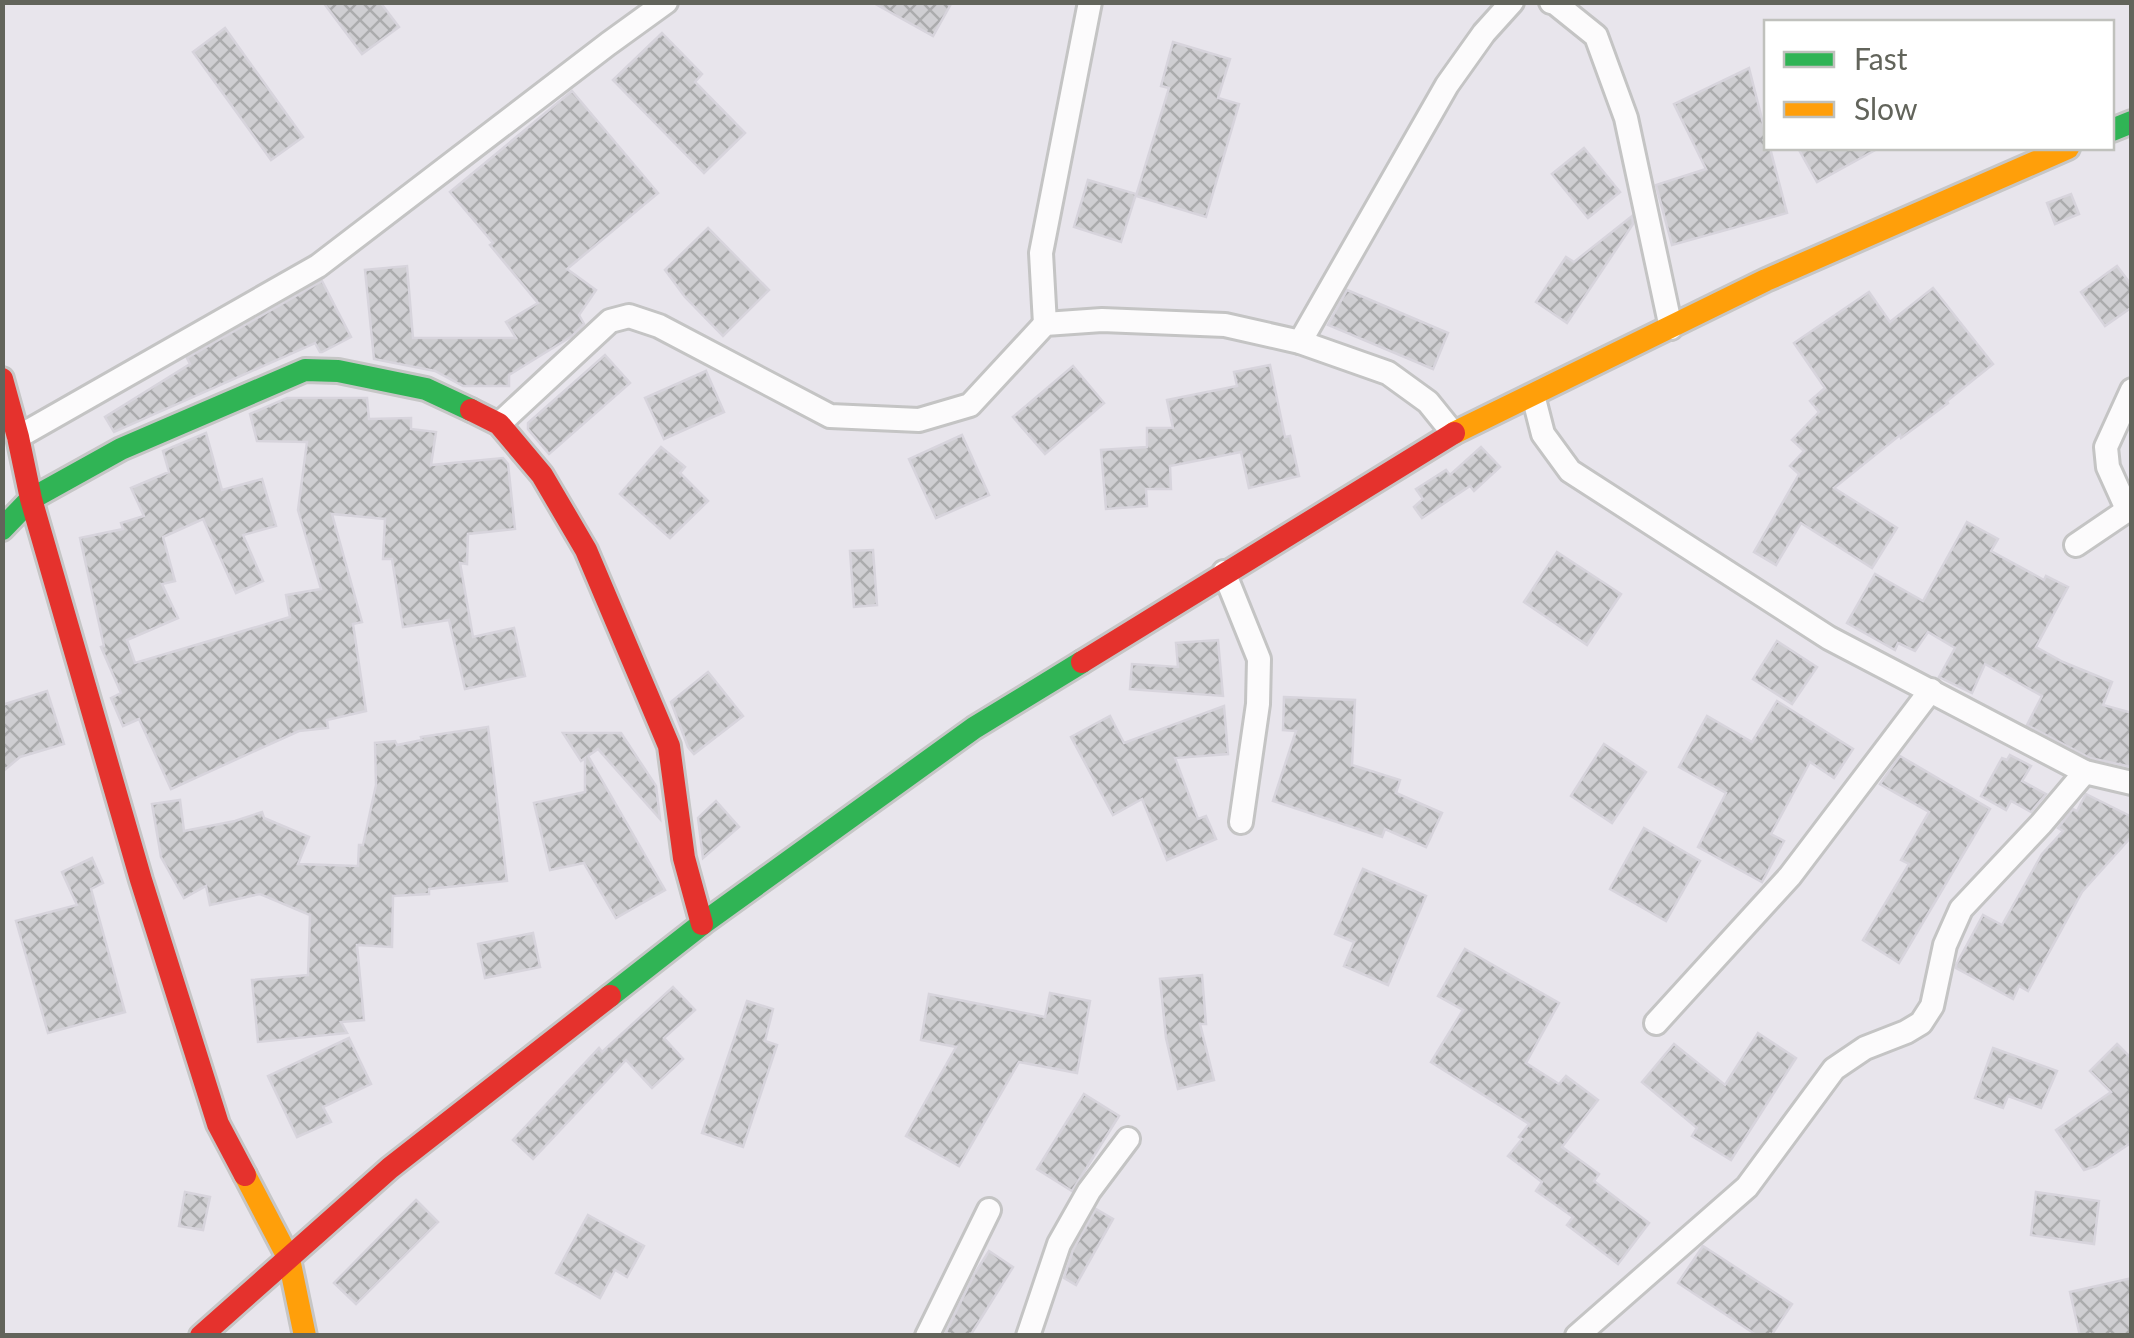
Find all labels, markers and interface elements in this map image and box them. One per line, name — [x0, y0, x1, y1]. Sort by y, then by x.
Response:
legend — [1764, 20, 2114, 150]
text: Fast — [1854, 40, 1908, 76]
text: Slow — [1854, 90, 1918, 126]

